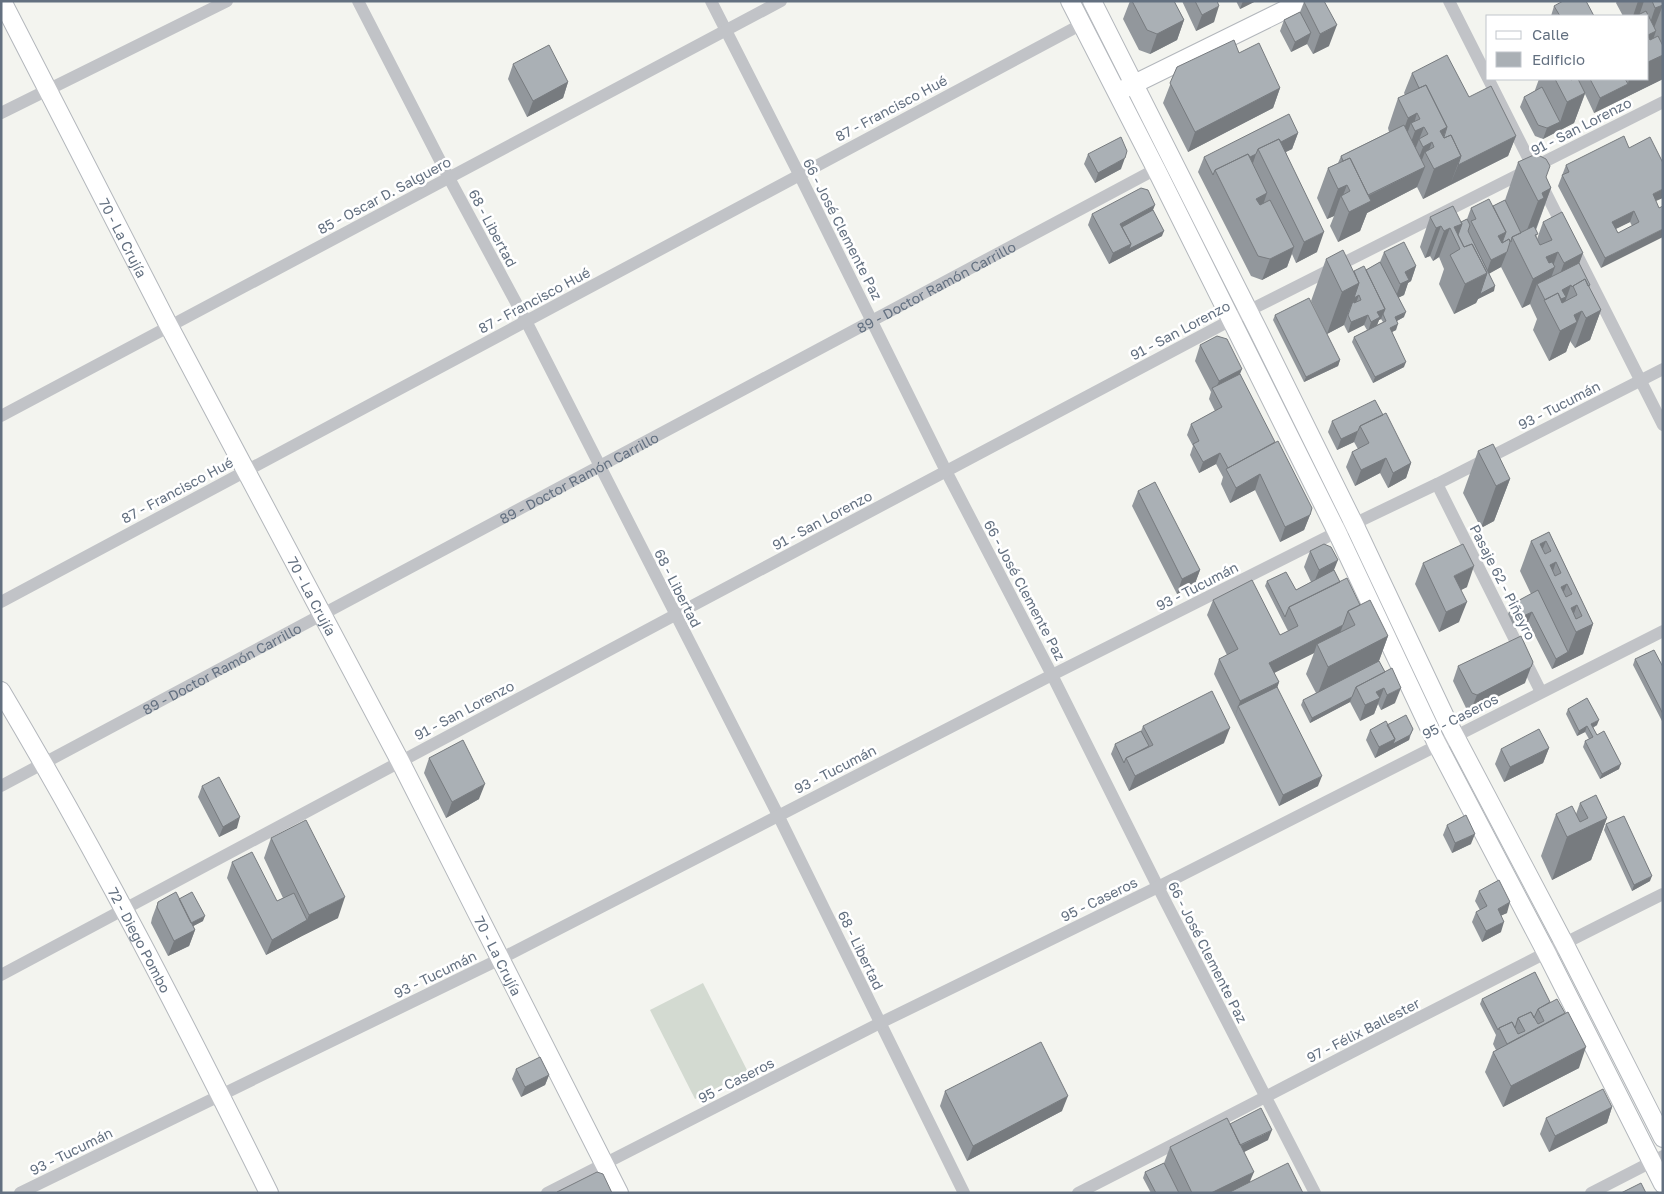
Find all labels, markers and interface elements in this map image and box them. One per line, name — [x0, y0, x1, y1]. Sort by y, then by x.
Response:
legend — [1486, 15, 1649, 80]
text: Calle — [1532, 25, 1569, 43]
text: Edificio — [1532, 50, 1585, 68]
street label: 87 - Francisco Hué — [832, 71, 950, 145]
street label: 91 - San Lorenzo — [1528, 93, 1634, 159]
street label: 85 - Oscar D. Salguero — [314, 153, 454, 237]
street label: 66 - José Clemente Paz — [800, 155, 886, 303]
street label: 68 - Libertad — [465, 186, 521, 270]
street label: 70 - La Crujía — [96, 195, 151, 280]
street label: 89 - Doctor Ramón Carrillo — [854, 237, 1018, 336]
street label: 87 - Francisco Hué — [475, 263, 593, 337]
street label: 91 - San Lorenzo — [1127, 297, 1233, 363]
street label: 93 - Tucumán — [1515, 377, 1603, 433]
street label: 89 - Doctor Ramón Carrillo — [496, 428, 661, 527]
street label: 87 - Francisco Hué — [118, 453, 236, 527]
street label: 91 - San Lorenzo — [769, 487, 875, 553]
street label: 66 - José Clemente Paz — [981, 517, 1069, 663]
street label: Pasaje 62 - Piñeyro — [1466, 521, 1540, 643]
street label: 68 - Libertad — [651, 546, 705, 630]
street label: 70 - La Crujía — [284, 554, 340, 638]
street label: 93 - Tucumán — [1153, 558, 1241, 614]
street label: 89 - Doctor Ramón Carrillo — [139, 619, 304, 718]
street label: 91 - San Lorenzo — [411, 677, 517, 743]
street label: 95 - Caseros — [1419, 690, 1501, 742]
street label: 93 - Tucumán — [791, 741, 879, 797]
street label: 95 - Caseros — [1058, 873, 1140, 925]
street label: 66 - José Clemente Paz — [1165, 878, 1251, 1026]
street label: 72 - Diego Pombo — [105, 884, 175, 995]
street label: 68 - Libertad — [835, 908, 887, 992]
street label: 70 - La Crujía — [471, 913, 526, 998]
street label: 93 - Tucumán — [391, 947, 479, 1001]
street label: 97 - Félix Ballester — [1304, 994, 1423, 1066]
street label: 95 - Caseros — [695, 1054, 777, 1106]
street label: 93 - Tucumán — [27, 1124, 115, 1178]

